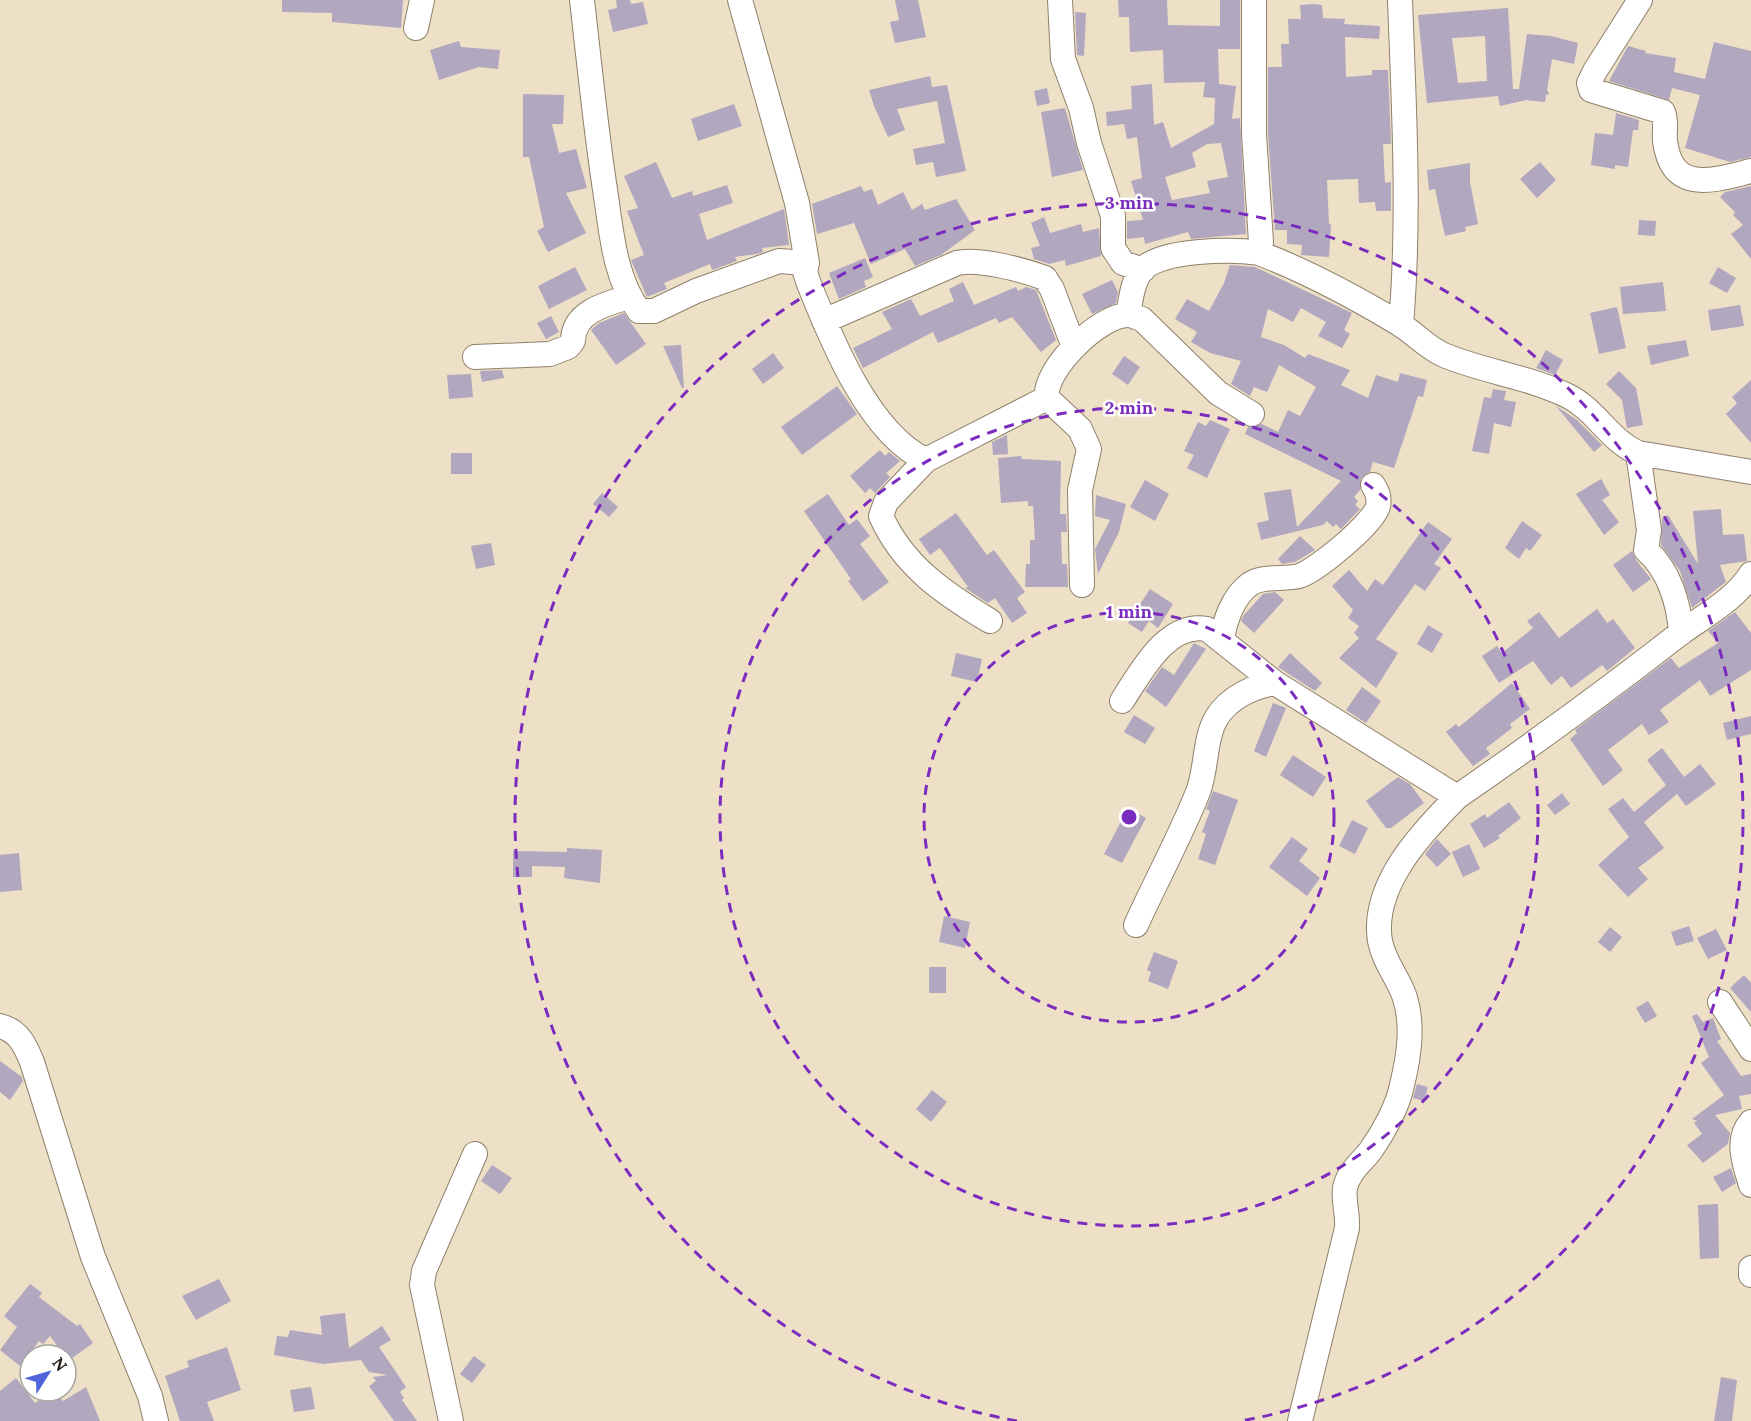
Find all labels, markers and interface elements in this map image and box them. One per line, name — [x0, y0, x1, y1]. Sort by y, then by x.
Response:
text: 3 min — [1105, 191, 1154, 214]
text: 2 min — [1105, 396, 1154, 419]
text: 1 min — [1106, 600, 1152, 623]
centre of rings — [1119, 807, 1139, 827]
north arrow — [18, 1343, 78, 1403]
text: N — [48, 1353, 72, 1375]

